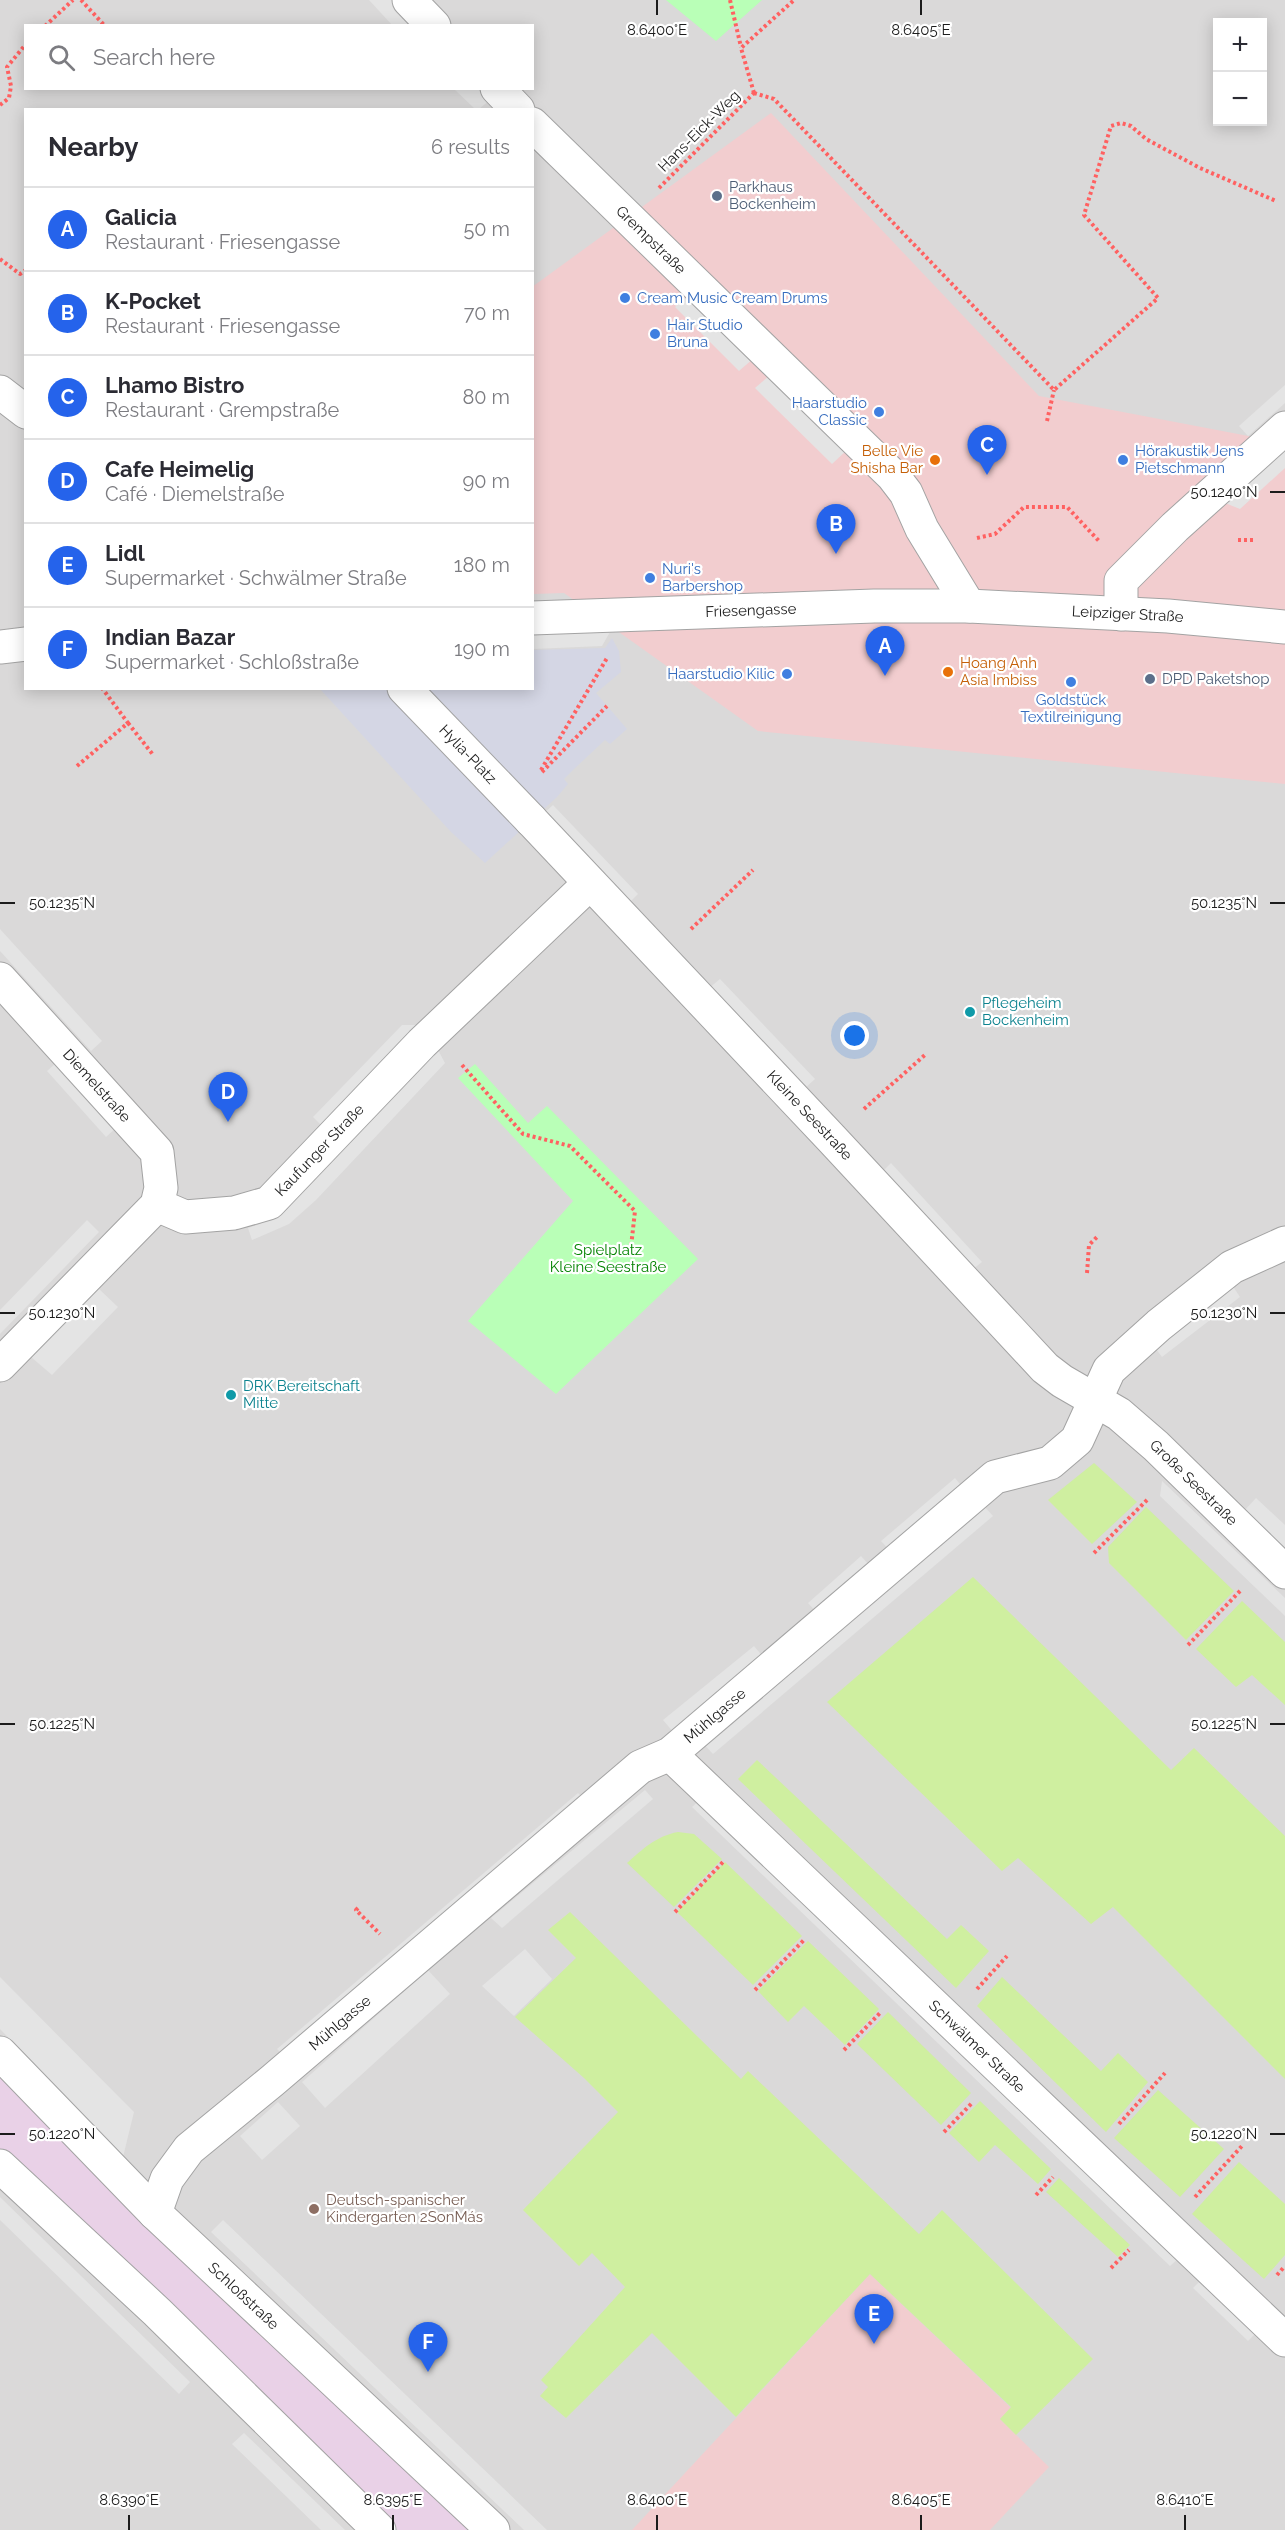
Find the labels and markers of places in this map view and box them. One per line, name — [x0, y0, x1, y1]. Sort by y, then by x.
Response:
place label: Parkhaus Bockenheim — [729, 178, 816, 213]
marker: Parkhaus Bockenheim — [710, 189, 724, 203]
place label: Cream Music Cream Drums — [637, 289, 827, 307]
marker: Cream Music Cream Drums — [618, 291, 632, 305]
place label: Hair Studio Bruna — [667, 316, 743, 351]
marker: Hair Studio Bruna — [648, 327, 662, 341]
place label: Haarstudio Classic — [792, 394, 867, 429]
marker: Haarstudio Classic — [872, 405, 886, 419]
pin: C — [968, 426, 1006, 475]
place label: Belle Vie Shisha Bar — [850, 442, 924, 477]
place label: Hörakustik Jens Pietschmann — [1135, 442, 1244, 477]
marker: Belle Vie Shisha Bar — [928, 453, 942, 467]
marker: Hörakustik Jens Pietschmann — [1116, 453, 1130, 467]
pin: B — [816, 504, 856, 554]
place label: Nuri's Barbershop — [662, 560, 743, 595]
marker: Nuri's Barbershop — [643, 571, 657, 585]
pin: A — [866, 626, 904, 676]
place label: Hoang Anh Asia Imbiss — [960, 654, 1037, 689]
place label: Haarstudio Kilic — [667, 665, 775, 683]
marker: Hoang Anh Asia Imbiss — [941, 665, 955, 679]
marker: Haarstudio Kilic — [780, 667, 794, 681]
place label: DPD Paketshop — [1162, 670, 1270, 688]
marker: DPD Paketshop — [1143, 672, 1157, 686]
marker: Goldstück Textilreinigung — [1064, 675, 1078, 689]
place label: Goldstück Textilreinigung — [1020, 691, 1122, 726]
place label: Pflegeheim Bockenheim — [982, 994, 1069, 1029]
marker: Pflegeheim Bockenheim — [963, 1005, 977, 1019]
pin: D — [208, 1072, 248, 1122]
place label: DRK Bereitschaft Mitte — [243, 1377, 360, 1412]
marker: DRK Bereitschaft Mitte — [224, 1388, 238, 1402]
place label: Deutsch-spanischer Kindergarten 2SonMás — [326, 2191, 483, 2226]
marker: Deutsch-spanischer Kindergarten 2SonMás — [307, 2202, 321, 2216]
pin: E — [854, 2294, 894, 2344]
pin: F — [408, 2322, 448, 2372]

